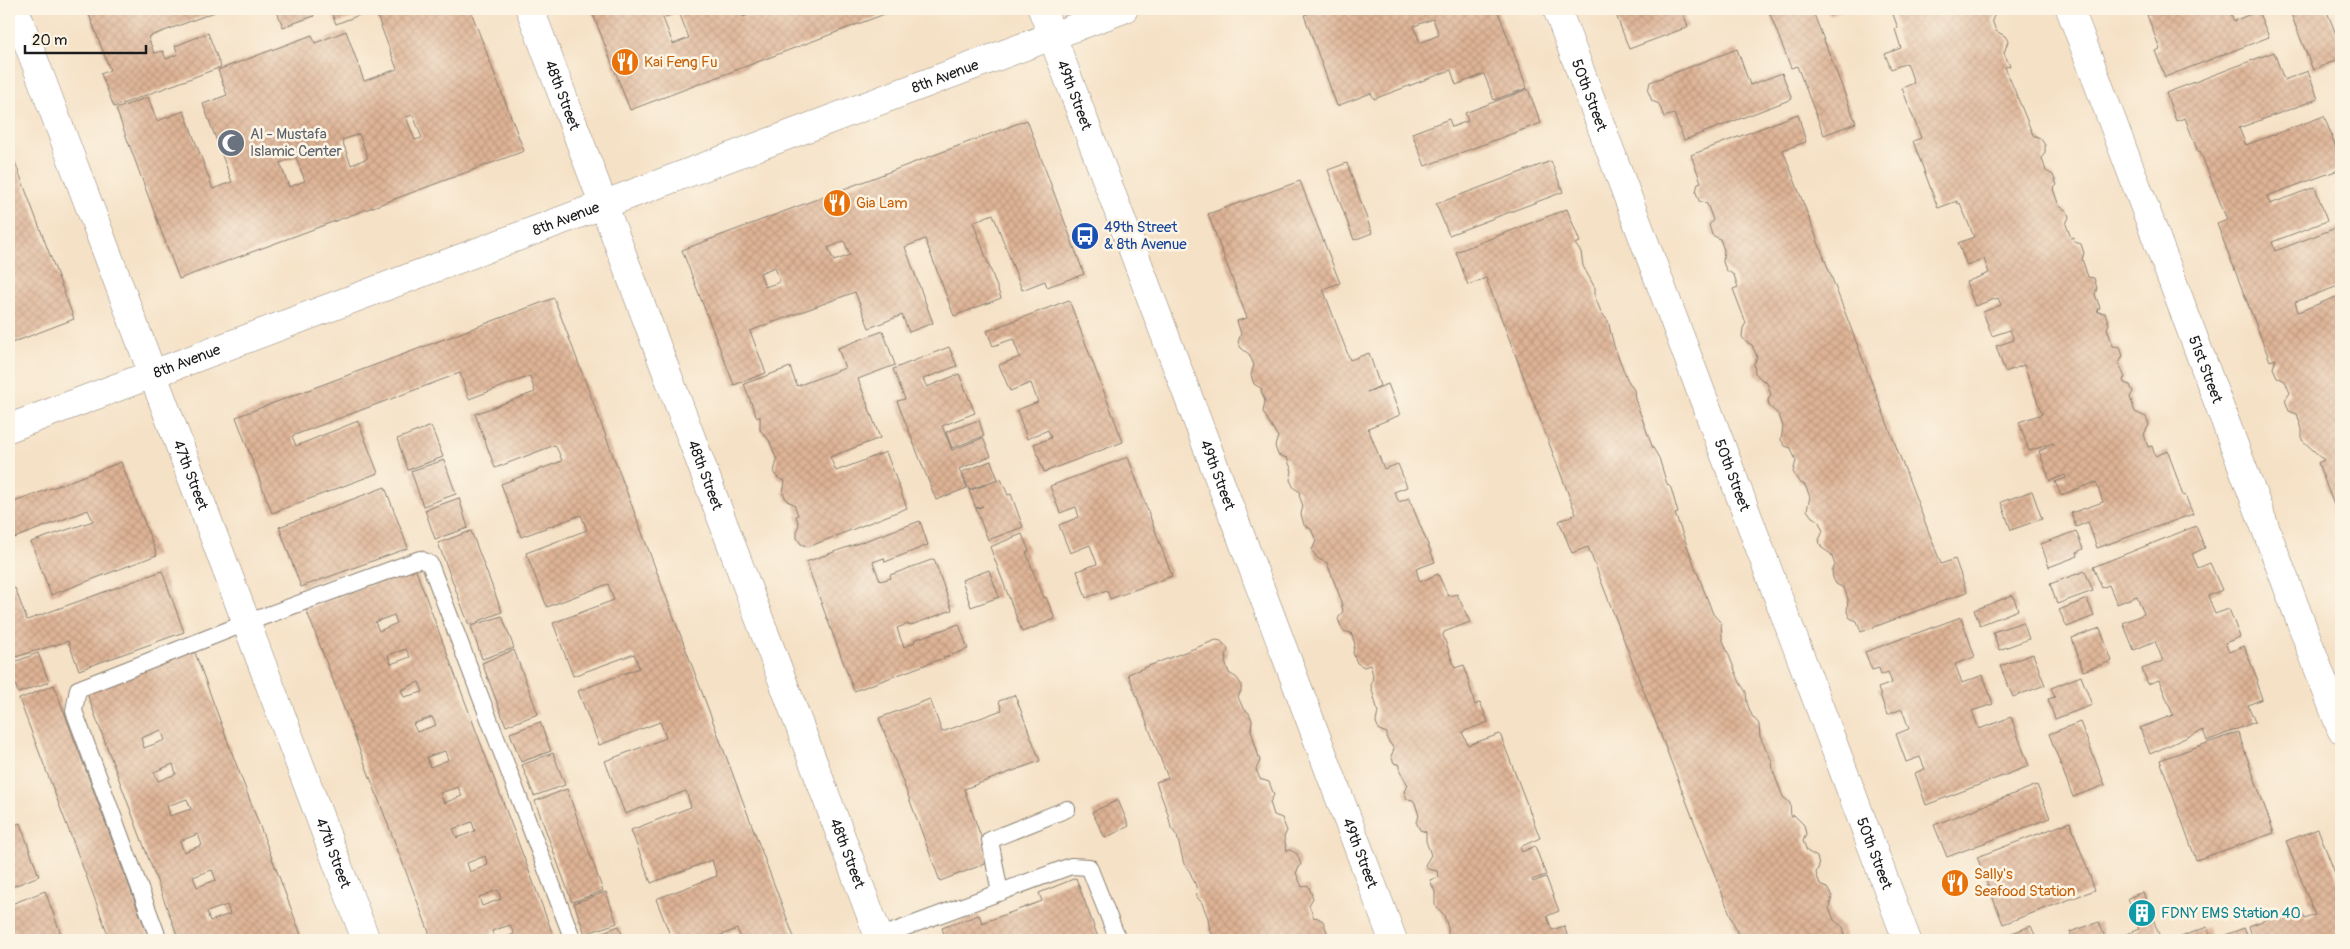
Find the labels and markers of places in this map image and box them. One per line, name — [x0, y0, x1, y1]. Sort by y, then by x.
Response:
restaurant icon: Kai Feng Fu — [610, 47, 640, 77]
place label: Kai Feng Fu — [644, 53, 718, 72]
place label: Al - Mustafa Islamic Center — [250, 125, 342, 161]
mosque icon: Al - Mustafa Islamic Center — [216, 128, 246, 158]
restaurant icon: Gia Lam — [822, 188, 852, 218]
place label: Gia Lam — [856, 194, 908, 213]
place label: 49th Street & 8th Avenue — [1104, 218, 1187, 254]
bus stop icon: 49th Street & 8th Avenue — [1070, 221, 1100, 251]
place label: Sally's Seafood Station — [1974, 865, 2075, 901]
restaurant icon: Sally's Seafood Station — [1940, 868, 1970, 898]
building icon: FDNY EMS Station 40 — [2127, 898, 2157, 928]
place label: FDNY EMS Station 40 — [2161, 904, 2301, 923]

